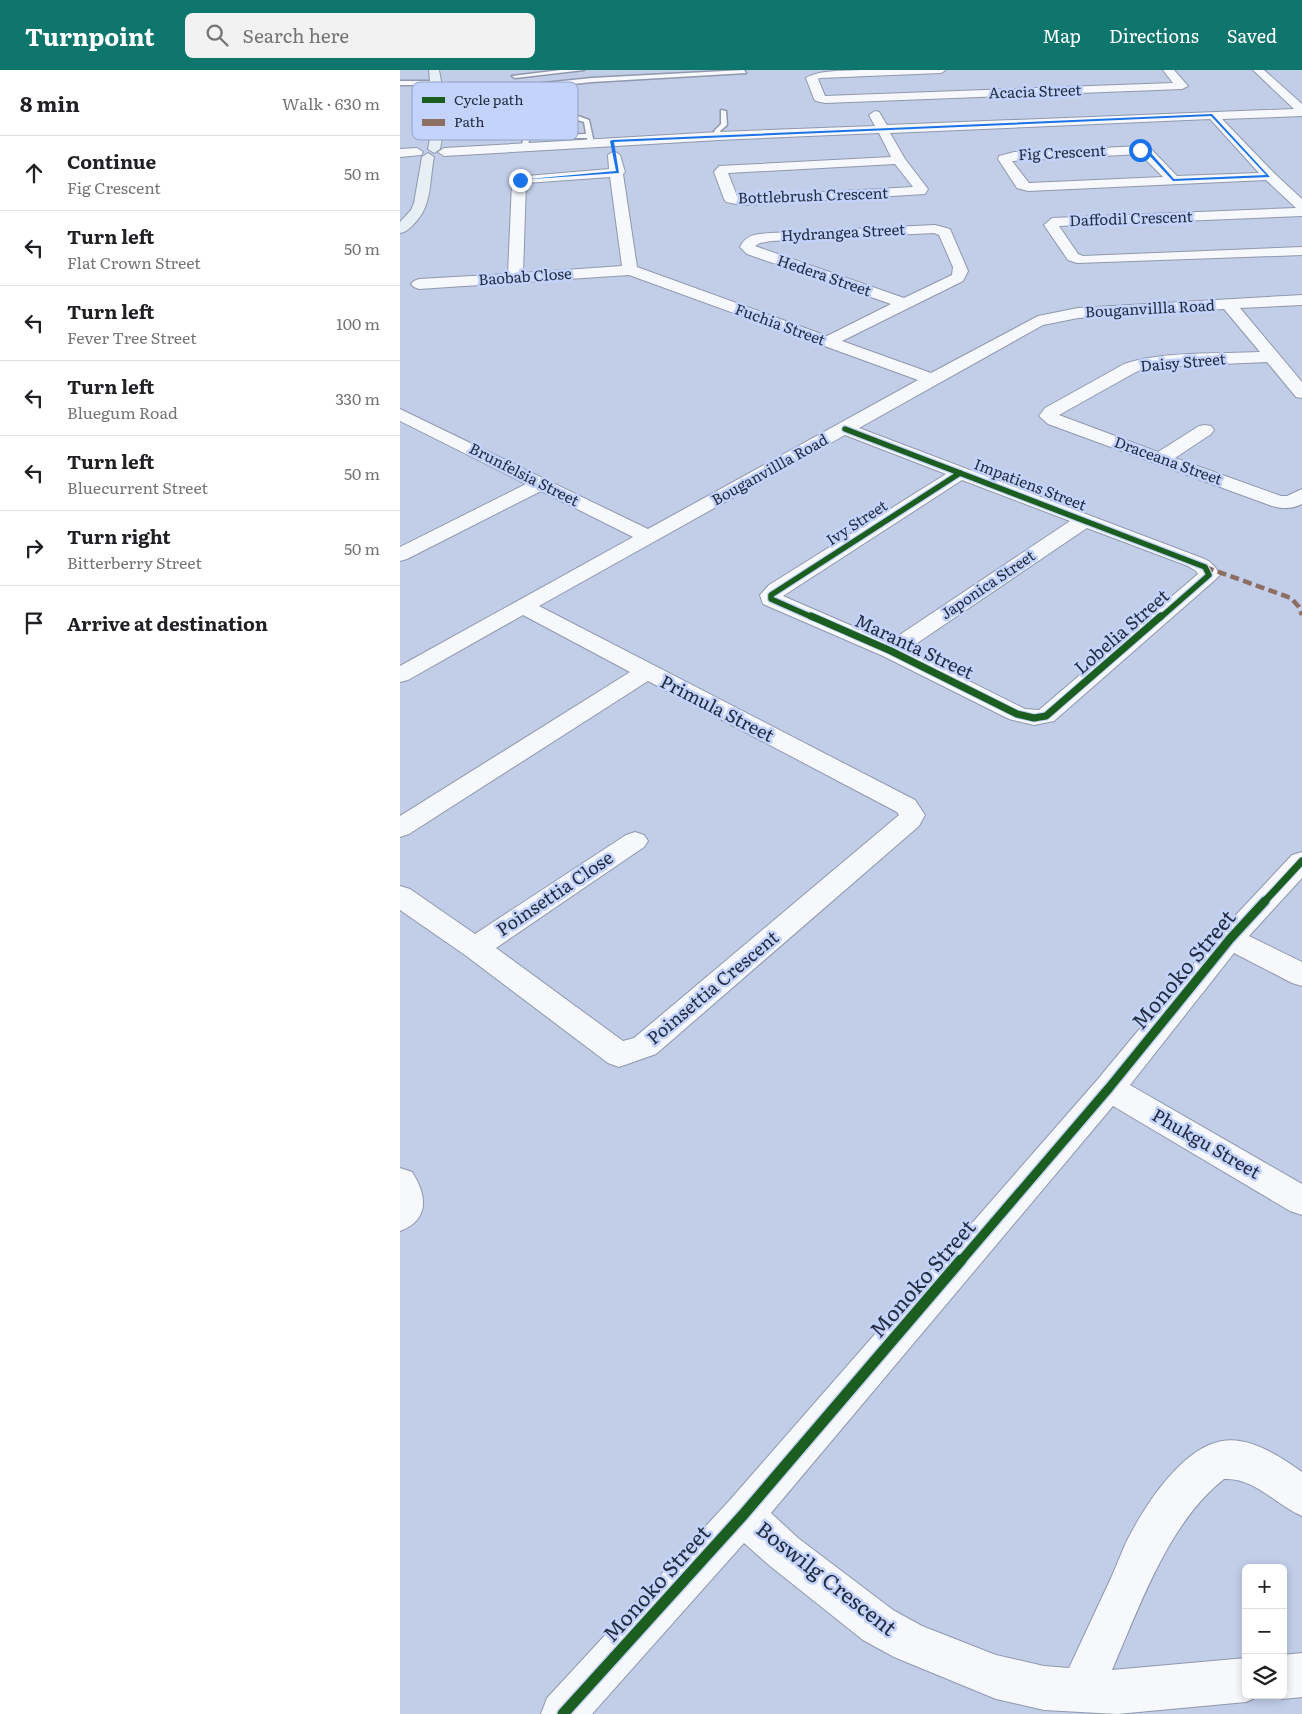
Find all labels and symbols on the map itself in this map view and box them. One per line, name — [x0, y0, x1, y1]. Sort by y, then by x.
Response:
street label: Acacia Street — [988, 77, 1082, 104]
legend — [412, 82, 578, 140]
text: Cycle path — [454, 89, 523, 109]
text: Path — [454, 111, 484, 131]
street label: Fig Crescent — [1017, 138, 1106, 165]
route start — [1129, 139, 1152, 162]
route end — [509, 169, 532, 192]
street label: Bottlebrush Crescent — [737, 180, 889, 209]
street label: Daffodil Crescent — [1069, 204, 1193, 231]
street label: Hydrangea Street — [780, 217, 906, 246]
street label: Hedera Street — [774, 248, 875, 301]
street label: Baobab Close — [477, 261, 573, 290]
street label: Bouganvillla Road — [1084, 293, 1215, 322]
street label: Fuchia Street — [732, 297, 829, 351]
street label: Daisy Street — [1139, 346, 1227, 377]
street label: Bouganvillla Road — [707, 427, 832, 510]
street label: Draceana Street — [1111, 429, 1226, 490]
street label: Brunfelsia Street — [466, 436, 584, 511]
street label: Impatiens Street — [971, 452, 1090, 516]
street label: Ivy Street — [821, 493, 891, 550]
street label: Japonica Street — [935, 543, 1039, 624]
street label: Lobelia Street — [1068, 581, 1175, 680]
street label: Maranta Street — [851, 606, 979, 685]
street label: Primula Street — [656, 667, 780, 748]
street label: Poinsettia Close — [490, 843, 618, 942]
street label: Monoko Street — [1123, 901, 1242, 1035]
street label: Poinsettia Crescent — [640, 923, 784, 1050]
street label: Phukgu Street — [1148, 1101, 1267, 1185]
street label: Monoko Street — [861, 1211, 982, 1343]
street label: Boswilg Crescent — [751, 1512, 905, 1642]
street label: Monoko Street — [594, 1517, 716, 1648]

